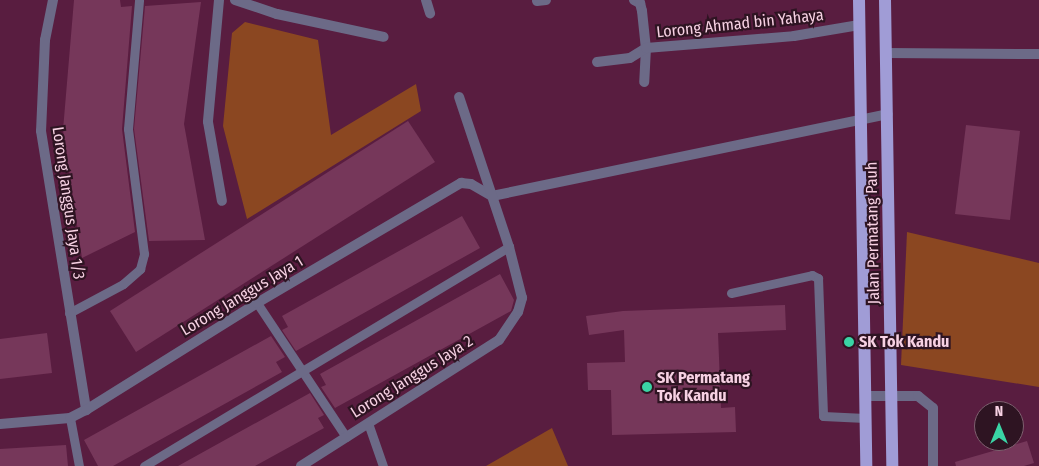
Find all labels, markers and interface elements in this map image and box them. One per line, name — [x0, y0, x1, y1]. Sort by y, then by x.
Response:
street label: Lorong Ahmad bin Yahaya — [656, 6, 824, 42]
street label: Lorong Janggus Jaya 1/3 — [48, 125, 88, 281]
street label: Jalan Permatang Pauh — [862, 162, 884, 304]
street label: Lorong Janggus Jaya 1 — [177, 252, 307, 340]
street label: Lorong Janggus Jaya 2 — [347, 332, 477, 422]
place label: SK Tok Kandu — [859, 332, 949, 352]
marker: SK Tok Kandu — [843, 336, 855, 348]
place label: SK Permatang Tok Kandu — [657, 368, 750, 406]
marker: SK Permatang Tok Kandu — [641, 381, 653, 393]
north arrow — [974, 401, 1024, 451]
text: N — [995, 403, 1003, 420]

